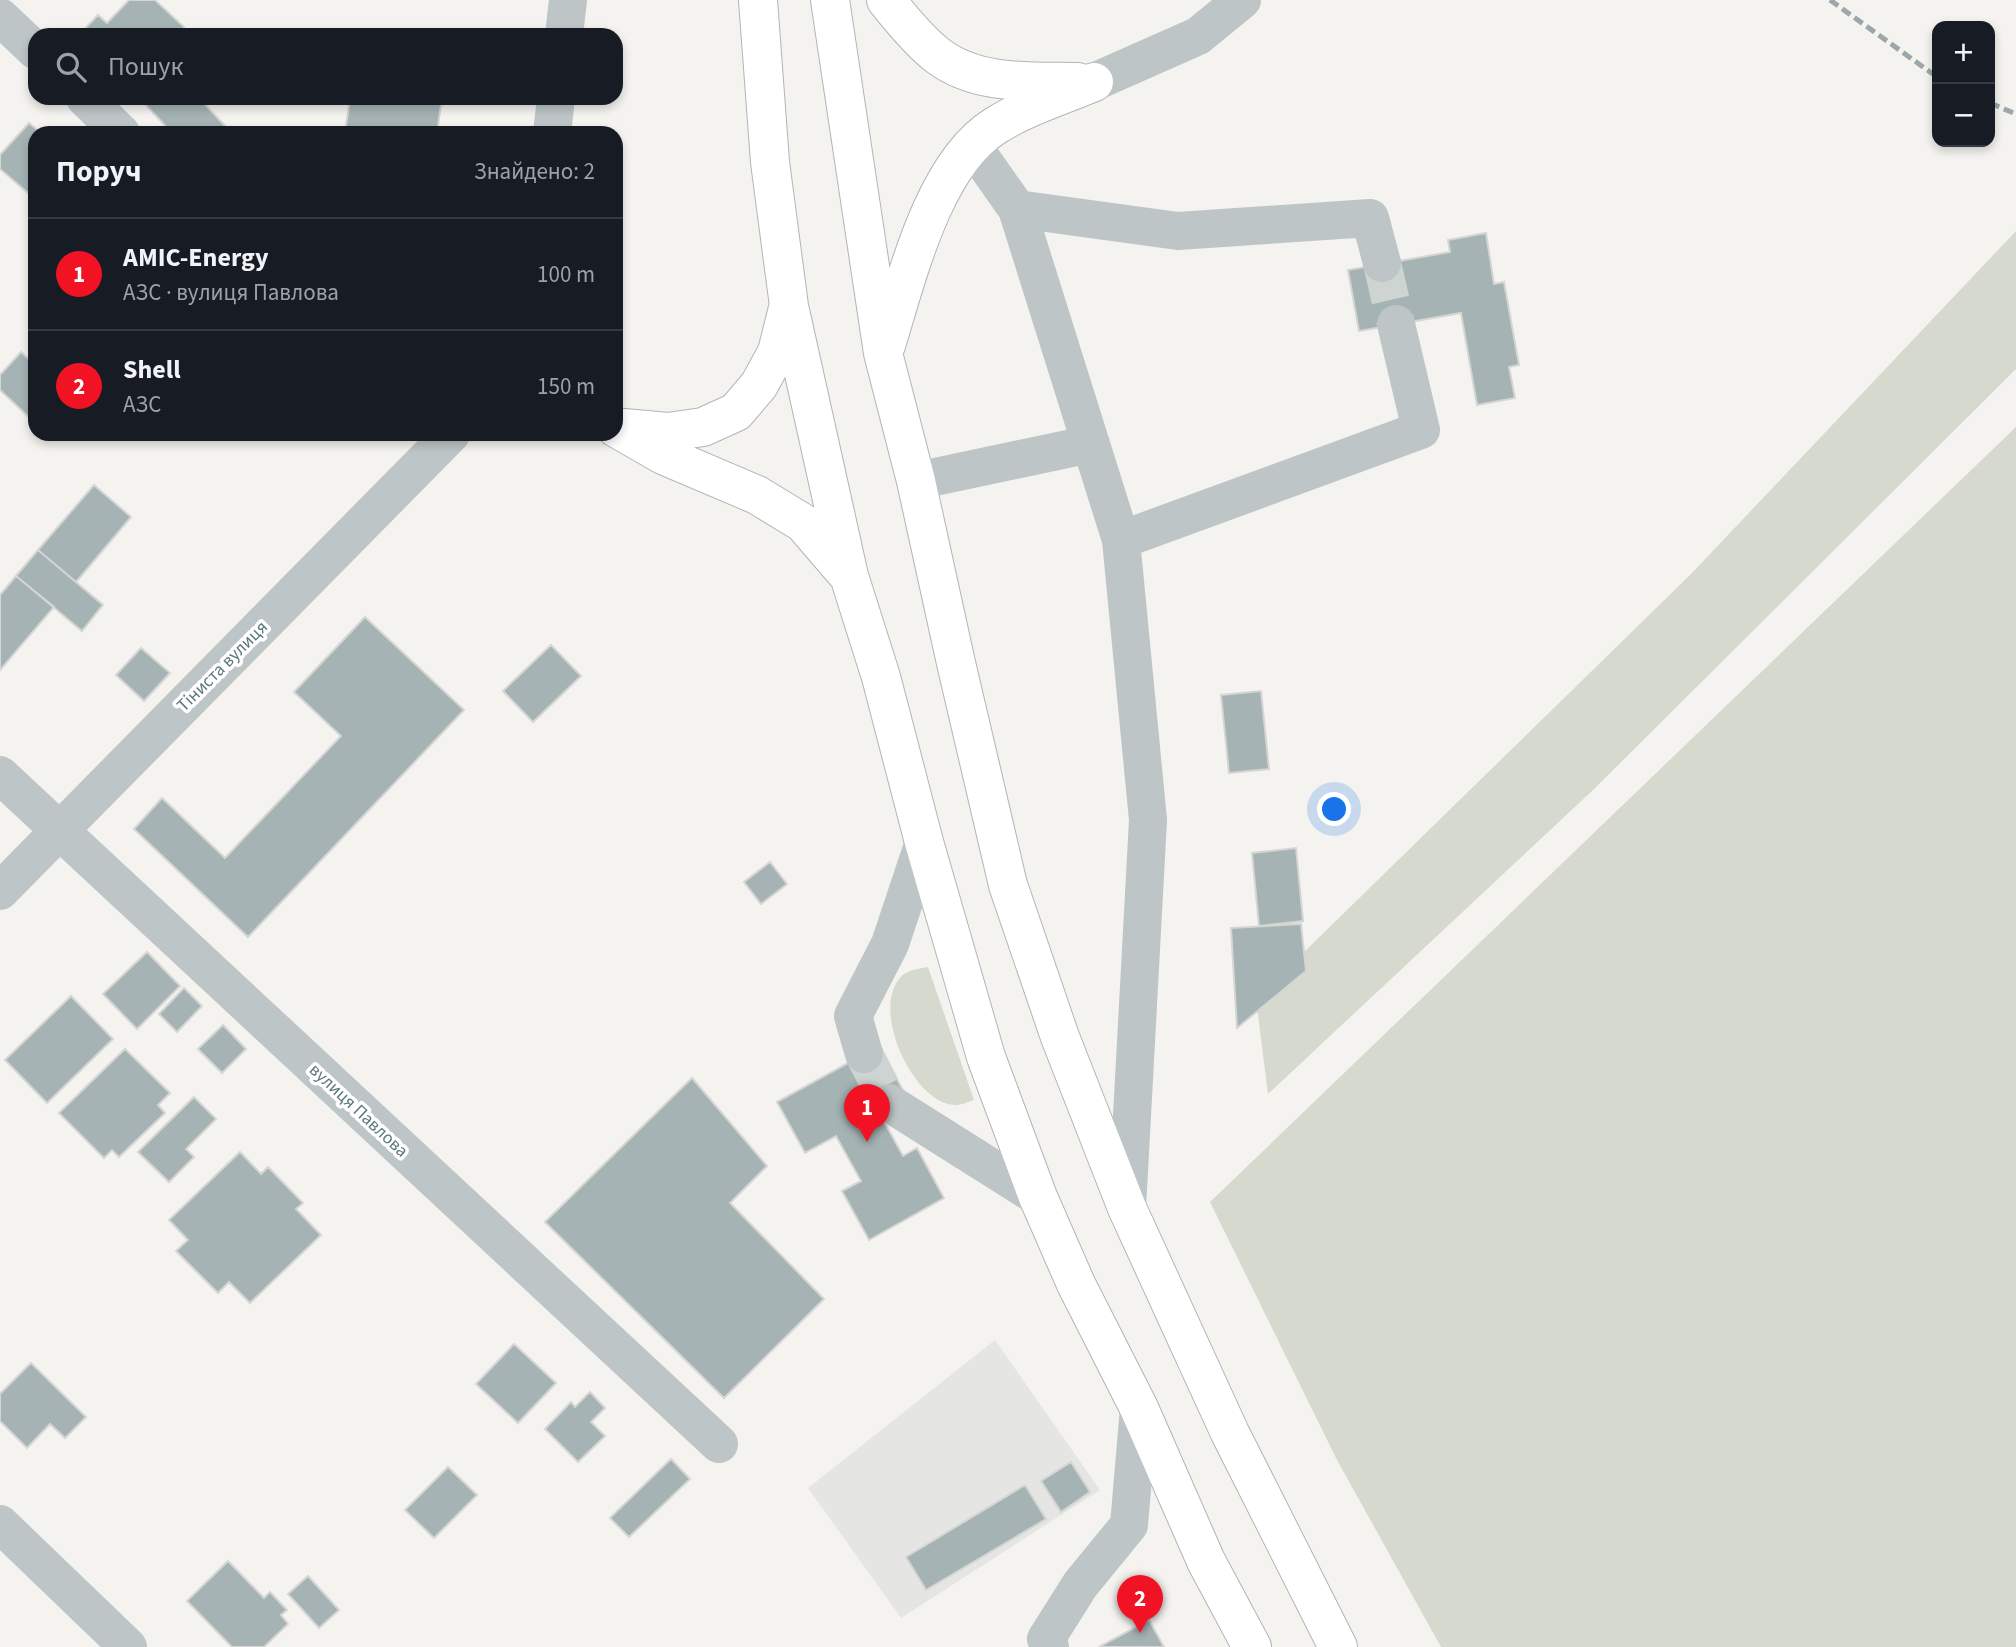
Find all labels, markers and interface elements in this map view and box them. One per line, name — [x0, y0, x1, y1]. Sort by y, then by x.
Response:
map controls — [1932, 21, 1995, 147]
button: + — [1932, 21, 1995, 84]
search box — [28, 28, 623, 105]
icon: search — [52, 48, 90, 86]
text: Пошук — [108, 48, 183, 85]
button: − — [1932, 84, 1995, 147]
text: Поруч — [56, 150, 142, 193]
text: Знайдено: 2 — [474, 155, 595, 188]
text: AMIC-Energy — [123, 239, 269, 276]
text: 1 — [73, 258, 85, 291]
text: 100 m — [537, 258, 595, 291]
text: АЗС · вулиця Павлова — [123, 276, 339, 309]
text: Shell — [123, 351, 181, 388]
text: 2 — [73, 370, 85, 403]
text: 150 m — [537, 370, 595, 403]
text: АЗС — [123, 388, 161, 421]
street label: Тіниста вулиця — [171, 615, 273, 717]
your location — [1317, 792, 1351, 826]
street label: вулиця Павлова — [304, 1058, 414, 1163]
pin: 1 — [844, 1084, 890, 1142]
pin: 2 — [1117, 1575, 1163, 1633]

